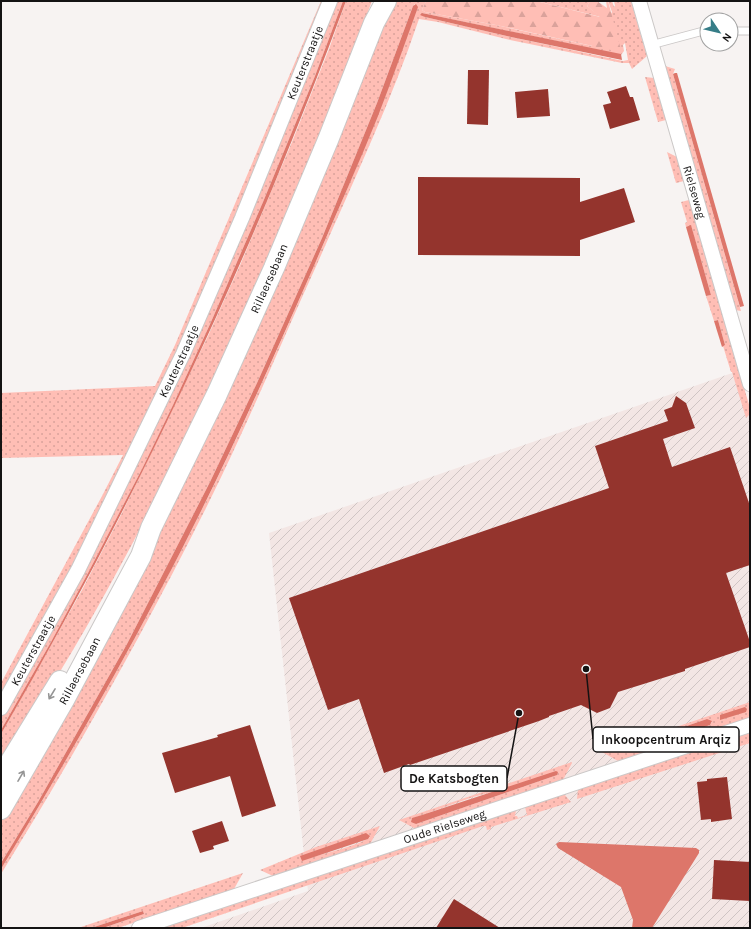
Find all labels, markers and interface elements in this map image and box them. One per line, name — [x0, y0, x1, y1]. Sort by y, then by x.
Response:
north arrow — [699, 12, 739, 52]
street label: Keuterstraatje — [284, 24, 326, 102]
text: N — [719, 30, 734, 44]
street label: Rielseweg — [680, 164, 709, 221]
street label: Rillaersebaan — [247, 241, 291, 316]
street label: Keuterstraatje — [156, 323, 202, 400]
street label: Keuterstraatje — [8, 613, 58, 688]
street label: Rillaersebaan — [56, 634, 103, 707]
one-way arrow — [48, 688, 56, 699]
callout: Inkoopcentrum Arqiz — [593, 727, 739, 752]
text: Inkoopcentrum Arqiz — [601, 732, 731, 748]
callout: De Katsbogten — [401, 766, 507, 791]
one-way arrow — [17, 770, 25, 782]
text: De Katsbogten — [409, 771, 499, 786]
street label: Oude Rielseweg — [402, 806, 488, 847]

